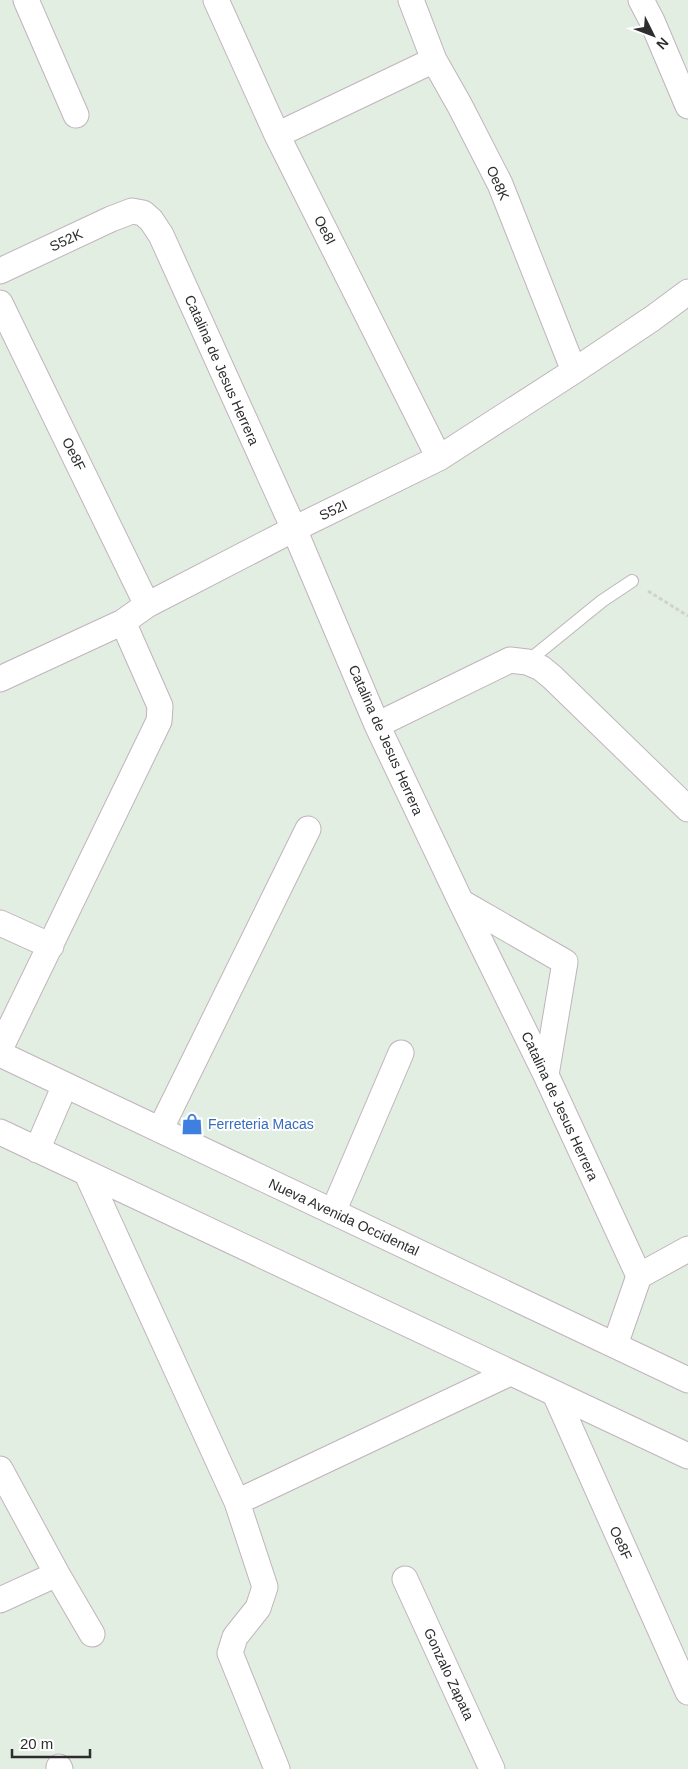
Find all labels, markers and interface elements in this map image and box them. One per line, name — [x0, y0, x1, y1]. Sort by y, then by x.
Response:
north arrow — [628, 10, 678, 60]
text: N — [653, 35, 672, 53]
street label: Oe8K — [483, 163, 513, 203]
street label: Oe8I — [311, 213, 339, 247]
street label: S52K — [47, 225, 85, 254]
street label: Catalina de Jesus Herrera — [182, 292, 262, 448]
street label: Oe8F — [59, 435, 89, 473]
street label: S52I — [317, 496, 349, 524]
street label: Catalina de Jesus Herrera — [346, 662, 426, 818]
street label: Catalina de Jesus Herrera — [518, 1029, 602, 1183]
shop icon: Ferreteria Macas — [179, 1111, 205, 1137]
place label: Ferreteria Macas — [208, 1116, 314, 1132]
street label: Nueva Avenida Occidental — [266, 1175, 422, 1259]
street label: Oe8F — [607, 1524, 635, 1562]
street label: Gonzalo Zapata — [421, 1625, 477, 1723]
scale bar — [12, 1726, 90, 1758]
text: 20 m — [20, 1735, 53, 1752]

